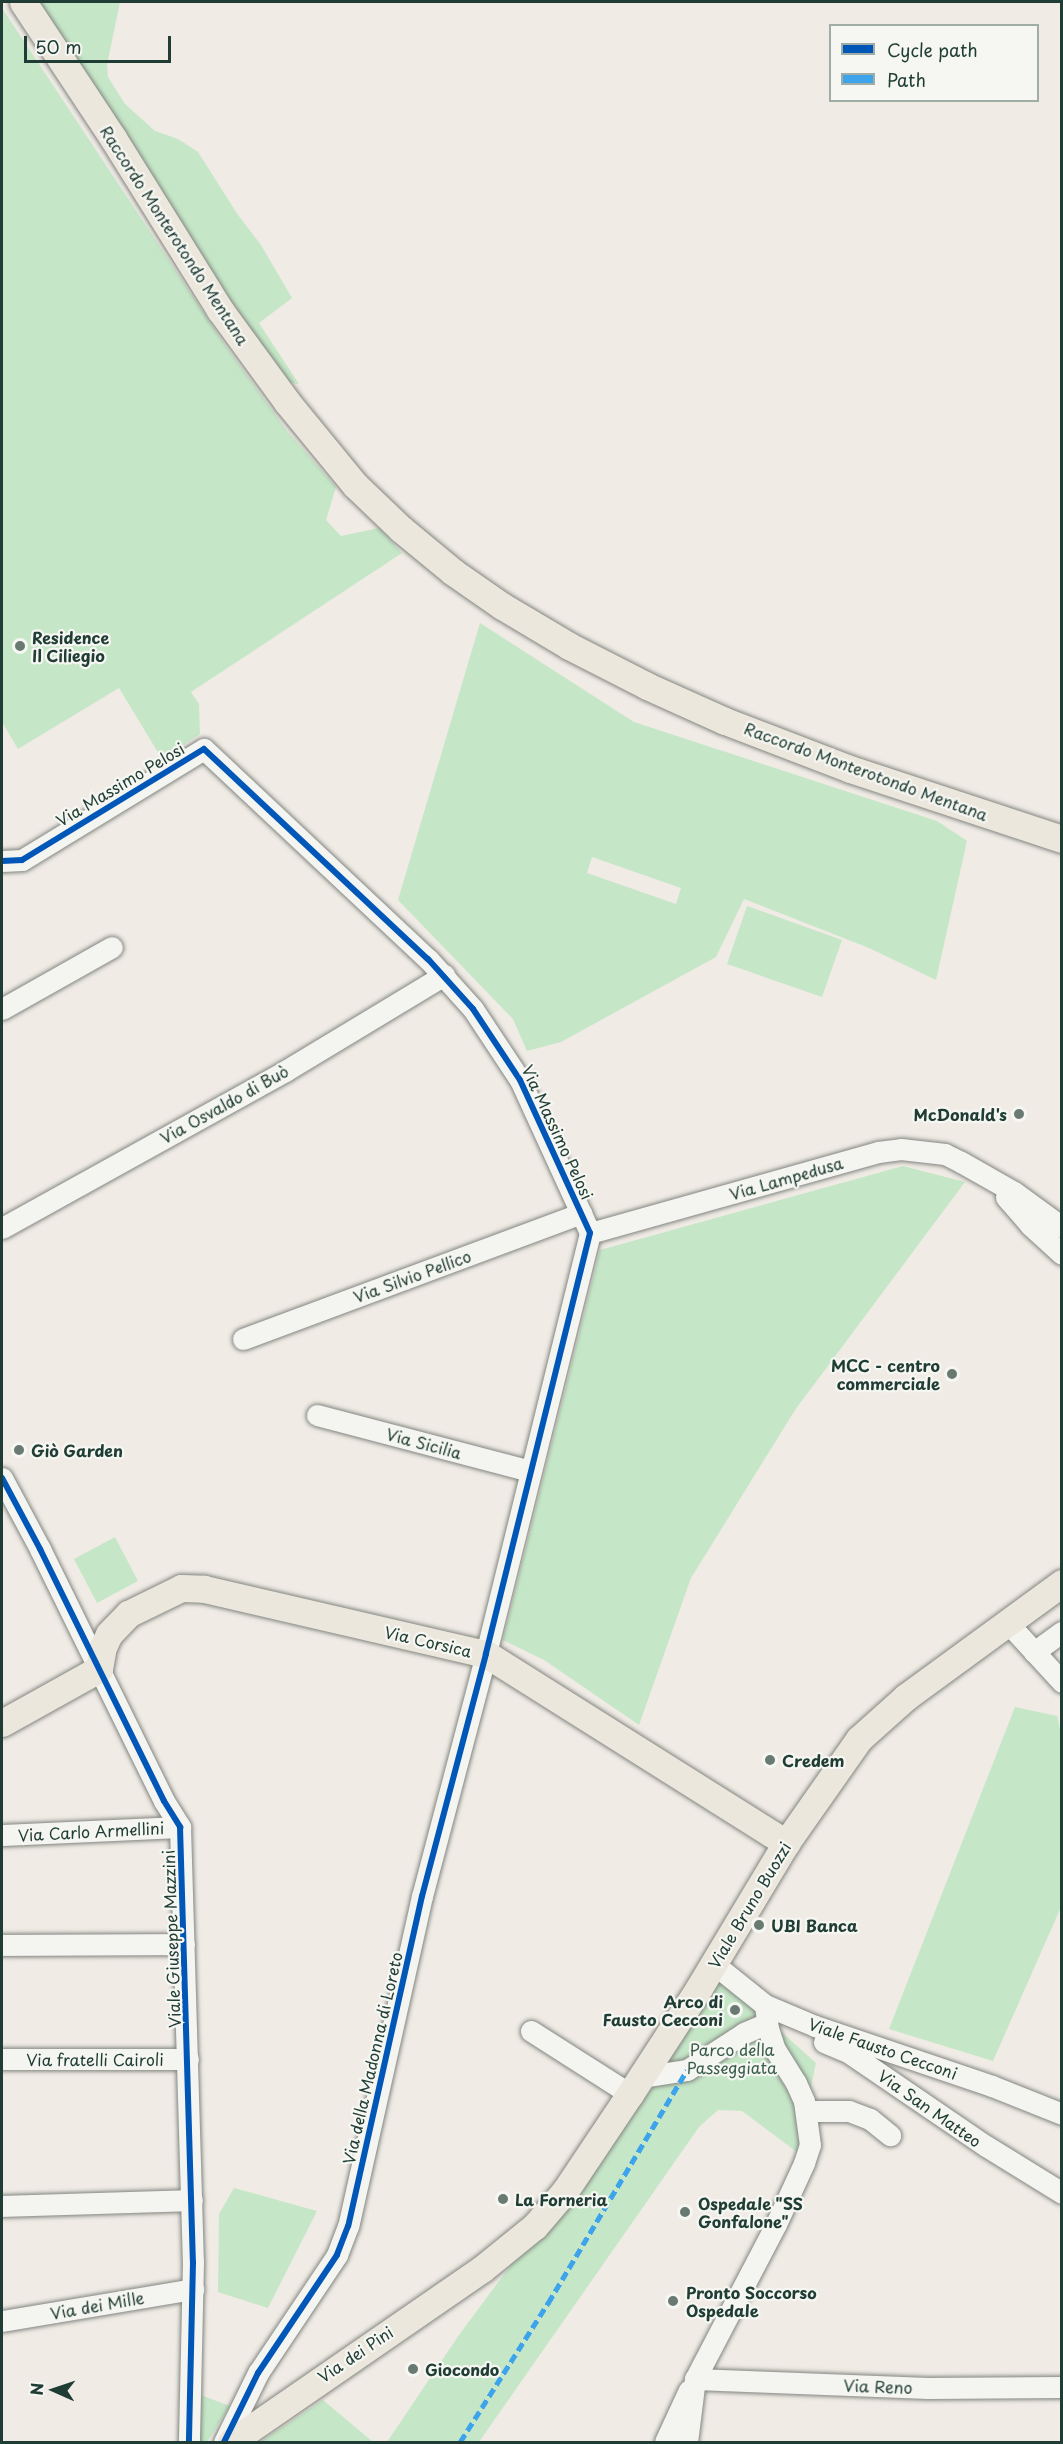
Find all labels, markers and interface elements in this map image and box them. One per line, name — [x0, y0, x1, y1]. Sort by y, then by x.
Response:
scale bar — [27, 24, 174, 62]
legend — [829, 24, 1039, 102]
text: 50 m — [35, 33, 82, 60]
text: Cycle path — [887, 36, 978, 63]
text: Path — [887, 66, 926, 93]
street label: Raccordo Monterotondo Mentana — [97, 121, 253, 349]
place label: Residence Il Ciliegio — [32, 627, 109, 665]
marker: Residence Il Ciliegio — [13, 639, 27, 653]
street label: Raccordo Monterotondo Mentana — [741, 718, 991, 824]
street label: Via Massimo Pelosi — [52, 738, 188, 830]
street label: Via Osvaldo di Buò — [156, 1061, 292, 1147]
street label: Via Massimo Pelosi — [518, 1062, 598, 1202]
place label: McDonald's — [913, 1104, 1007, 1124]
marker: McDonald's — [1012, 1107, 1026, 1121]
street label: Via Lampedusa — [726, 1152, 846, 1204]
street label: Via Silvio Pellico — [350, 1246, 474, 1306]
place label: MCC - centro commerciale — [831, 1355, 940, 1393]
marker: MCC - centro commerciale — [945, 1367, 959, 1381]
street label: Via Sicilia — [385, 1424, 463, 1462]
place label: Giò Garden — [31, 1440, 123, 1460]
marker: Giò Garden — [12, 1443, 26, 1457]
street label: Via Corsica — [383, 1622, 473, 1660]
place label: Credem — [782, 1750, 844, 1770]
marker: Credem — [763, 1753, 777, 1767]
street label: Via Carlo Armellini — [17, 1818, 165, 1844]
street label: Viale Bruno Buozzi — [703, 1838, 795, 1972]
street label: Viale Giuseppe Mazzini — [158, 1849, 184, 2029]
place label: UBI Banca — [771, 1915, 857, 1935]
marker: UBI Banca — [752, 1918, 766, 1932]
street label: Via della Madonna di Loreto — [338, 1951, 406, 2165]
place label: Arco di Fausto Cecconi — [602, 1991, 723, 2029]
marker: Arco di Fausto Cecconi — [728, 2003, 742, 2017]
street label: Viale Fausto Cecconi — [805, 2013, 961, 2083]
park label: Parco della Passeggiata — [687, 2039, 777, 2077]
street label: Via fratelli Cairoli — [26, 2049, 164, 2069]
street label: Via San Matteo — [875, 2066, 985, 2150]
place label: La Forneria — [515, 2189, 608, 2209]
marker: La Forneria — [496, 2192, 510, 2206]
place label: Ospedale "SS Gonfalone" — [698, 2193, 803, 2231]
marker: Ospedale "SS Gonfalone" — [676, 2203, 694, 2221]
place label: Pronto Soccorso Ospedale — [686, 2282, 818, 2320]
street label: Via dei Mille — [49, 2287, 145, 2323]
marker: Pronto Soccorso Ospedale — [664, 2292, 682, 2310]
street label: Via dei Pini — [314, 2322, 396, 2386]
place label: Giocondo — [425, 2359, 499, 2379]
north arrow — [24, 2360, 84, 2420]
marker: Giocondo — [406, 2362, 420, 2376]
street label: Via Reno — [844, 2375, 912, 2397]
text: N — [24, 2382, 48, 2396]

